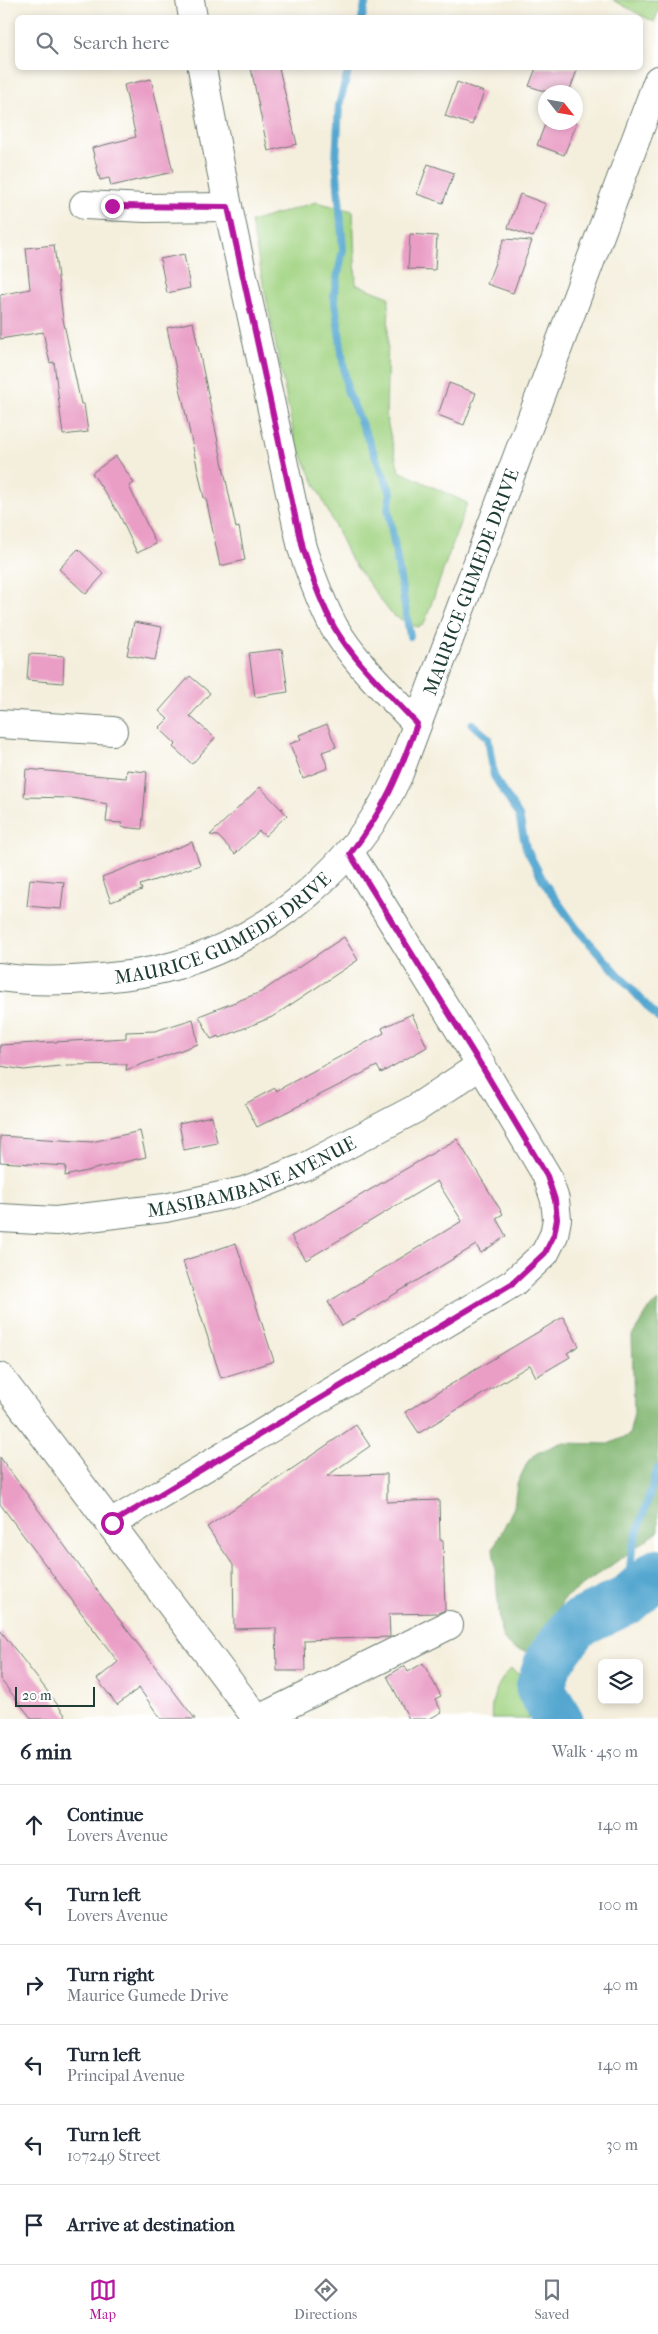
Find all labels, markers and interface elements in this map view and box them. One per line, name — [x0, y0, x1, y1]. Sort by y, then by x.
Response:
search box — [15, 15, 643, 70]
icon: search — [33, 29, 61, 57]
text: Search here — [73, 32, 169, 54]
north arrow — [538, 85, 583, 130]
route end — [101, 195, 124, 218]
street label: MAURICE GUMEDE DRIVE — [419, 465, 524, 698]
street label: MAURICE GUMEDE DRIVE — [113, 868, 336, 989]
street label: MASIBAMBANE AVENUE — [146, 1132, 360, 1222]
route start — [101, 1512, 124, 1535]
map controls — [598, 1659, 643, 1704]
button: layers — [598, 1659, 643, 1704]
scale bar — [15, 1684, 95, 1707]
text: 20 m — [22, 1687, 52, 1704]
text: 6 min — [20, 1740, 72, 1764]
text: Walk · 450 m — [552, 1742, 638, 1761]
text: Continue — [67, 1804, 143, 1826]
icon: ahead — [20, 1811, 48, 1839]
text: 140 m — [597, 1815, 638, 1834]
text: Lovers Avenue — [67, 1826, 168, 1845]
text: Turn left — [67, 1884, 141, 1906]
icon: left — [20, 1891, 48, 1919]
text: 100 m — [598, 1895, 638, 1914]
text: Lovers Avenue — [67, 1906, 168, 1925]
text: Turn right — [67, 1964, 154, 1986]
icon: right — [20, 1971, 48, 1999]
text: 40 m — [603, 1975, 638, 1994]
text: Maurice Gumede Drive — [67, 1986, 229, 2005]
text: Turn left — [67, 2044, 141, 2066]
icon: left — [20, 2051, 48, 2079]
text: 140 m — [597, 2055, 638, 2074]
text: Principal Avenue — [67, 2066, 185, 2085]
text: Turn left — [67, 2124, 141, 2146]
icon: left — [20, 2131, 48, 2159]
text: 30 m — [606, 2135, 638, 2154]
text: 107249 Street — [67, 2146, 161, 2165]
icon: arrive — [20, 2211, 48, 2239]
text: Arrive at destination — [67, 2214, 235, 2236]
tab: Map — [89, 2276, 117, 2323]
tab: Directions — [294, 2276, 357, 2323]
tab: Saved — [535, 2276, 569, 2323]

